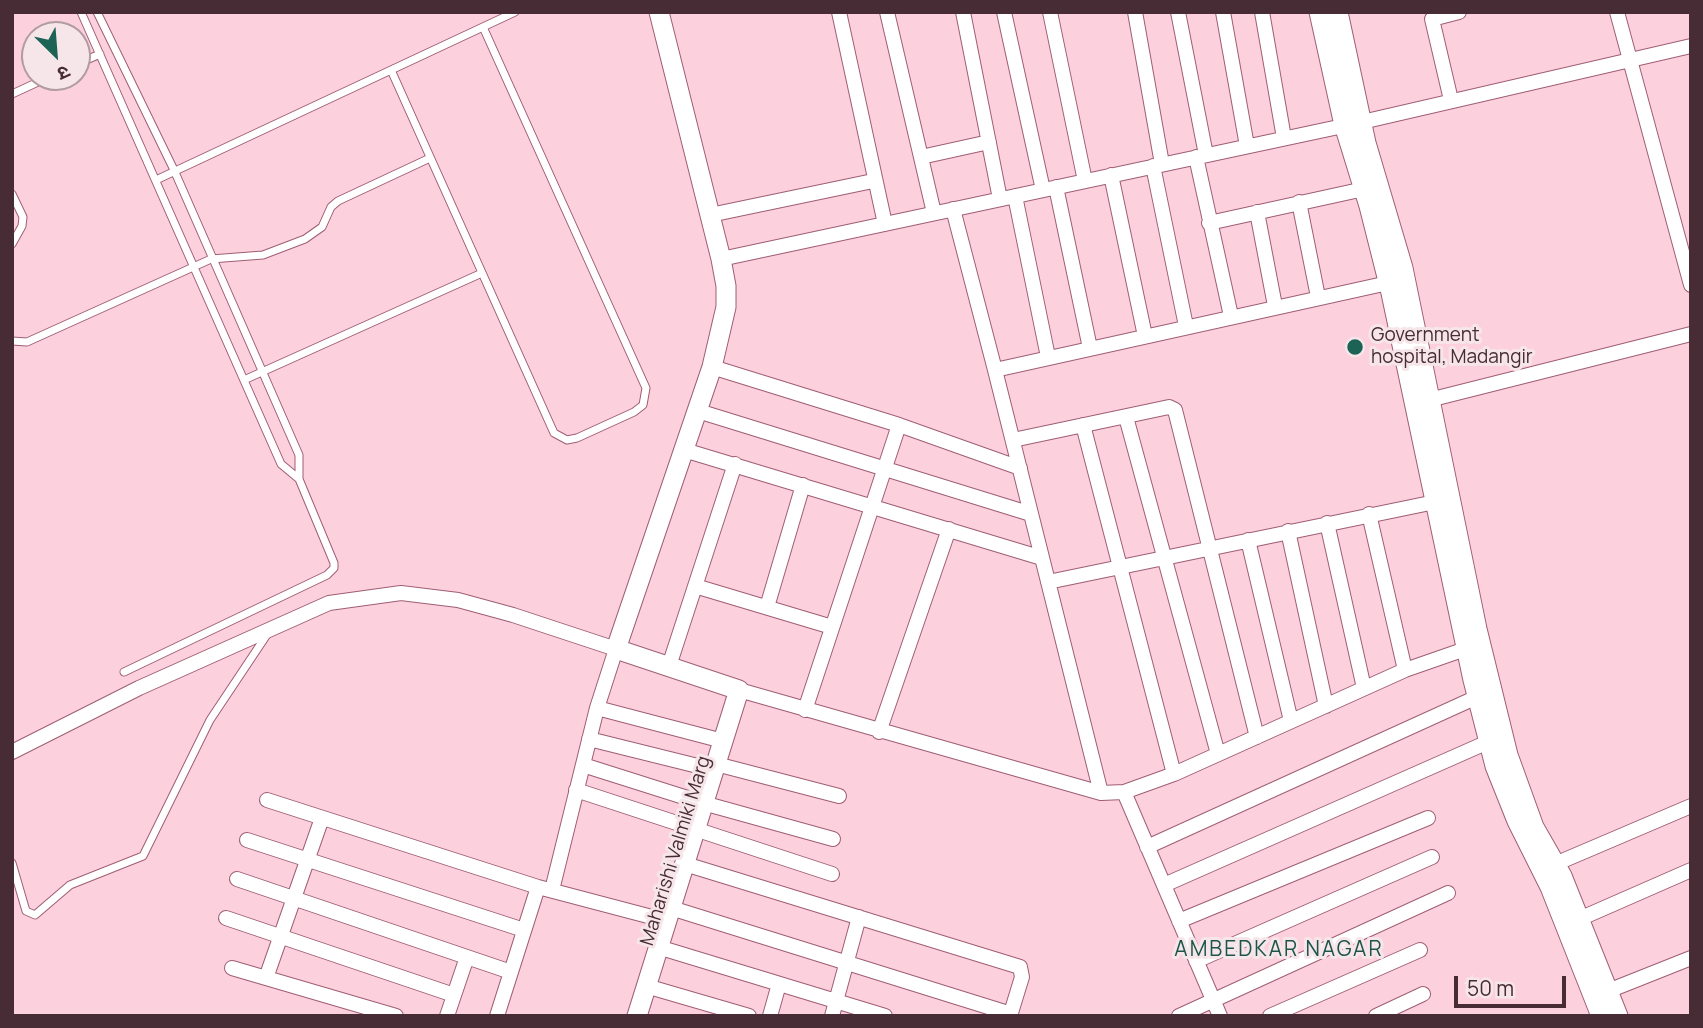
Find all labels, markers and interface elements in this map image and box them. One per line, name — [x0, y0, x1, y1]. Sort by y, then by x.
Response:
north arrow — [21, 21, 91, 91]
text: उ — [53, 59, 75, 87]
place label: Government hospital, Madangir — [1371, 325, 1533, 369]
marker: Government hospital, Madangir — [1345, 337, 1365, 357]
street label: Maharishi Valmiki Marg — [636, 753, 716, 949]
district label: AMBEDKAR NAGAR — [1176, 937, 1382, 963]
scale bar — [1458, 962, 1570, 1006]
text: 50 m — [1467, 974, 1514, 1002]

